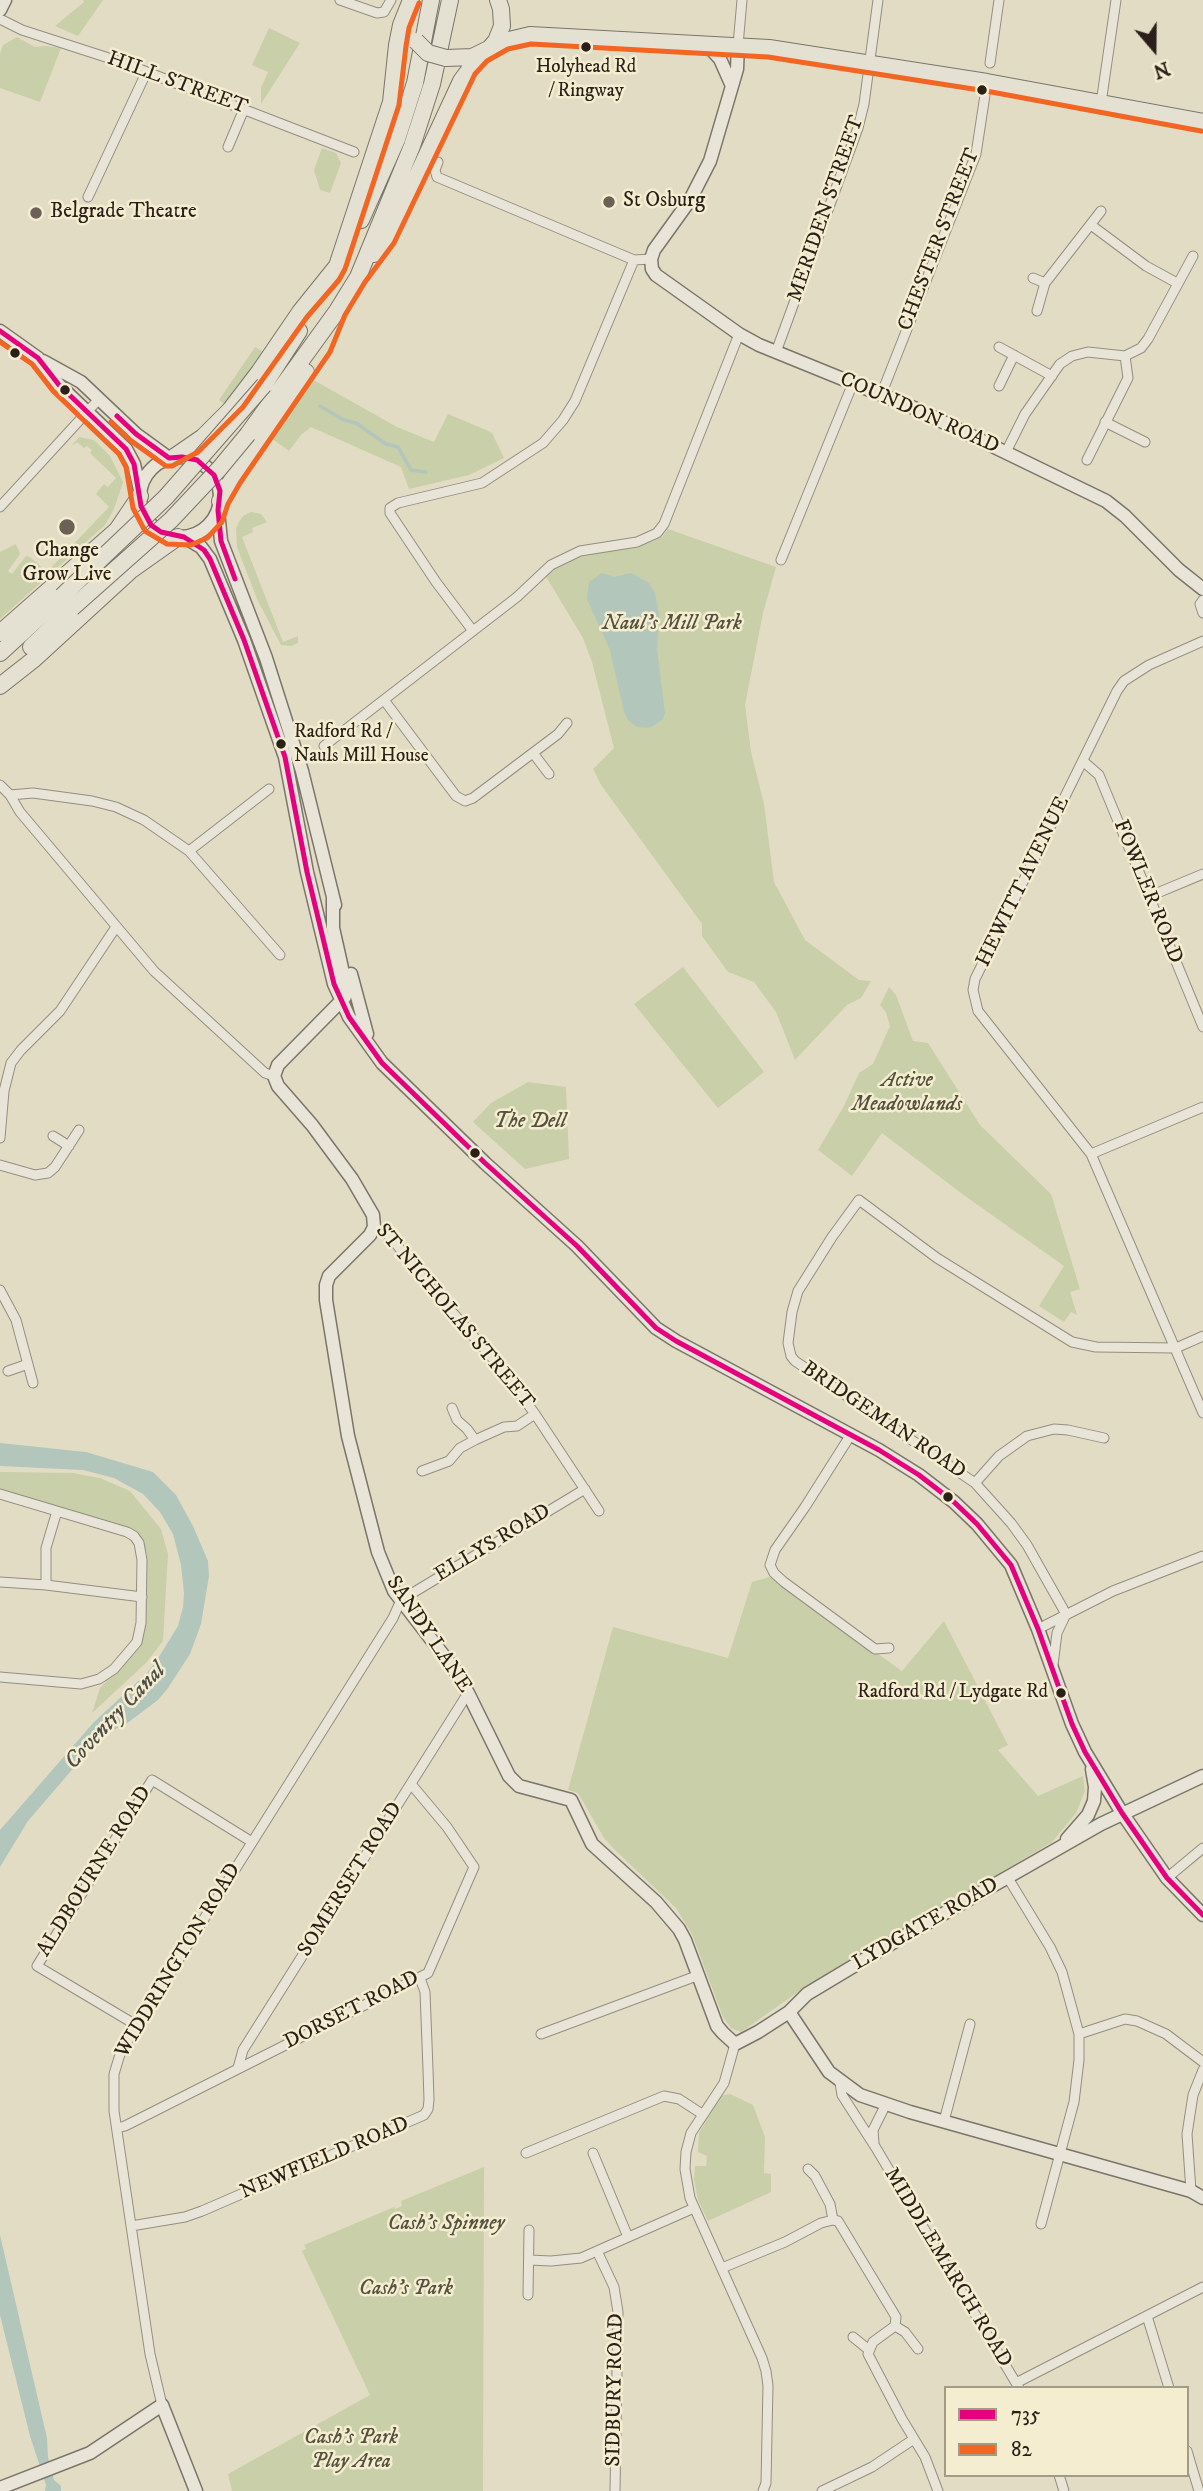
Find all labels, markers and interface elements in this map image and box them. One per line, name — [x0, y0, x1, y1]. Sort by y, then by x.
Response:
north arrow — [1119, 14, 1189, 84]
marker: Holyhead Rd / Ringway — [579, 40, 593, 54]
street label: HILL STREET — [103, 47, 251, 121]
text: N — [1150, 56, 1173, 83]
place label: Holyhead Rd / Ringway — [536, 57, 636, 101]
unlabelled marker — [975, 83, 989, 97]
street label: MERIDEN STREET — [783, 113, 871, 305]
street label: CHESTER STREET — [894, 145, 986, 335]
place label: St Osburg — [623, 189, 705, 215]
marker: St Osburg — [601, 194, 617, 210]
place label: Belgrade Theatre — [50, 200, 197, 226]
marker: Belgrade Theatre — [28, 205, 44, 221]
unlabelled marker — [8, 346, 22, 360]
street label: COUNDON ROAD — [835, 368, 1003, 460]
unlabelled marker — [58, 383, 72, 397]
marker: Change Grow Live — [57, 517, 77, 537]
place label: Change Grow Live — [22, 539, 112, 589]
park label: Naul's Mill Park — [602, 612, 742, 638]
place label: Radford Rd / Nauls Mill House — [294, 722, 429, 766]
marker: Radford Rd / Nauls Mill House — [274, 737, 288, 751]
street label: HEWITT AVENUE — [972, 793, 1076, 971]
street label: FOWLER ROAD — [1107, 816, 1187, 968]
park label: Active Meadowlands — [852, 1069, 962, 1119]
park label: The Dell — [494, 1110, 566, 1136]
unlabelled marker — [468, 1146, 482, 1160]
street label: ST NICHOLAS STREET — [369, 1219, 539, 1415]
street label: BRIDGEMAN ROAD — [796, 1357, 970, 1485]
unlabelled marker — [941, 1490, 955, 1504]
street label: ELLYS ROAD — [430, 1500, 556, 1588]
street label: SANDY LANE — [380, 1572, 476, 1698]
water label: Coventry Canal — [60, 1658, 172, 1776]
place label: Radford Rd / Lydgate Rd — [857, 1682, 1048, 1704]
marker: Radford Rd / Lydgate Rd — [1054, 1686, 1068, 1700]
street label: ALDBOURNE ROAD — [32, 1782, 158, 1962]
street label: SOMERSET ROAD — [293, 1798, 409, 1962]
street label: WIDDRINGTON ROAD — [111, 1859, 247, 2063]
street label: LYDGATE ROAD — [849, 1873, 1003, 1977]
street label: DORSET ROAD — [280, 1966, 424, 2056]
street label: NEWFIELD ROAD — [237, 2112, 413, 2206]
street label: MIDDLEMARCH ROAD — [877, 2164, 1017, 2372]
park label: Cash’s Spinney — [387, 2212, 505, 2238]
park label: Cash's Park — [359, 2277, 453, 2303]
street label: SIDBURY ROAD — [602, 2313, 630, 2467]
legend — [944, 2386, 1189, 2477]
text: 735 — [1011, 2402, 1040, 2428]
park label: Cash's Park Play Area — [304, 2426, 398, 2476]
text: 82 — [1011, 2437, 1032, 2463]

